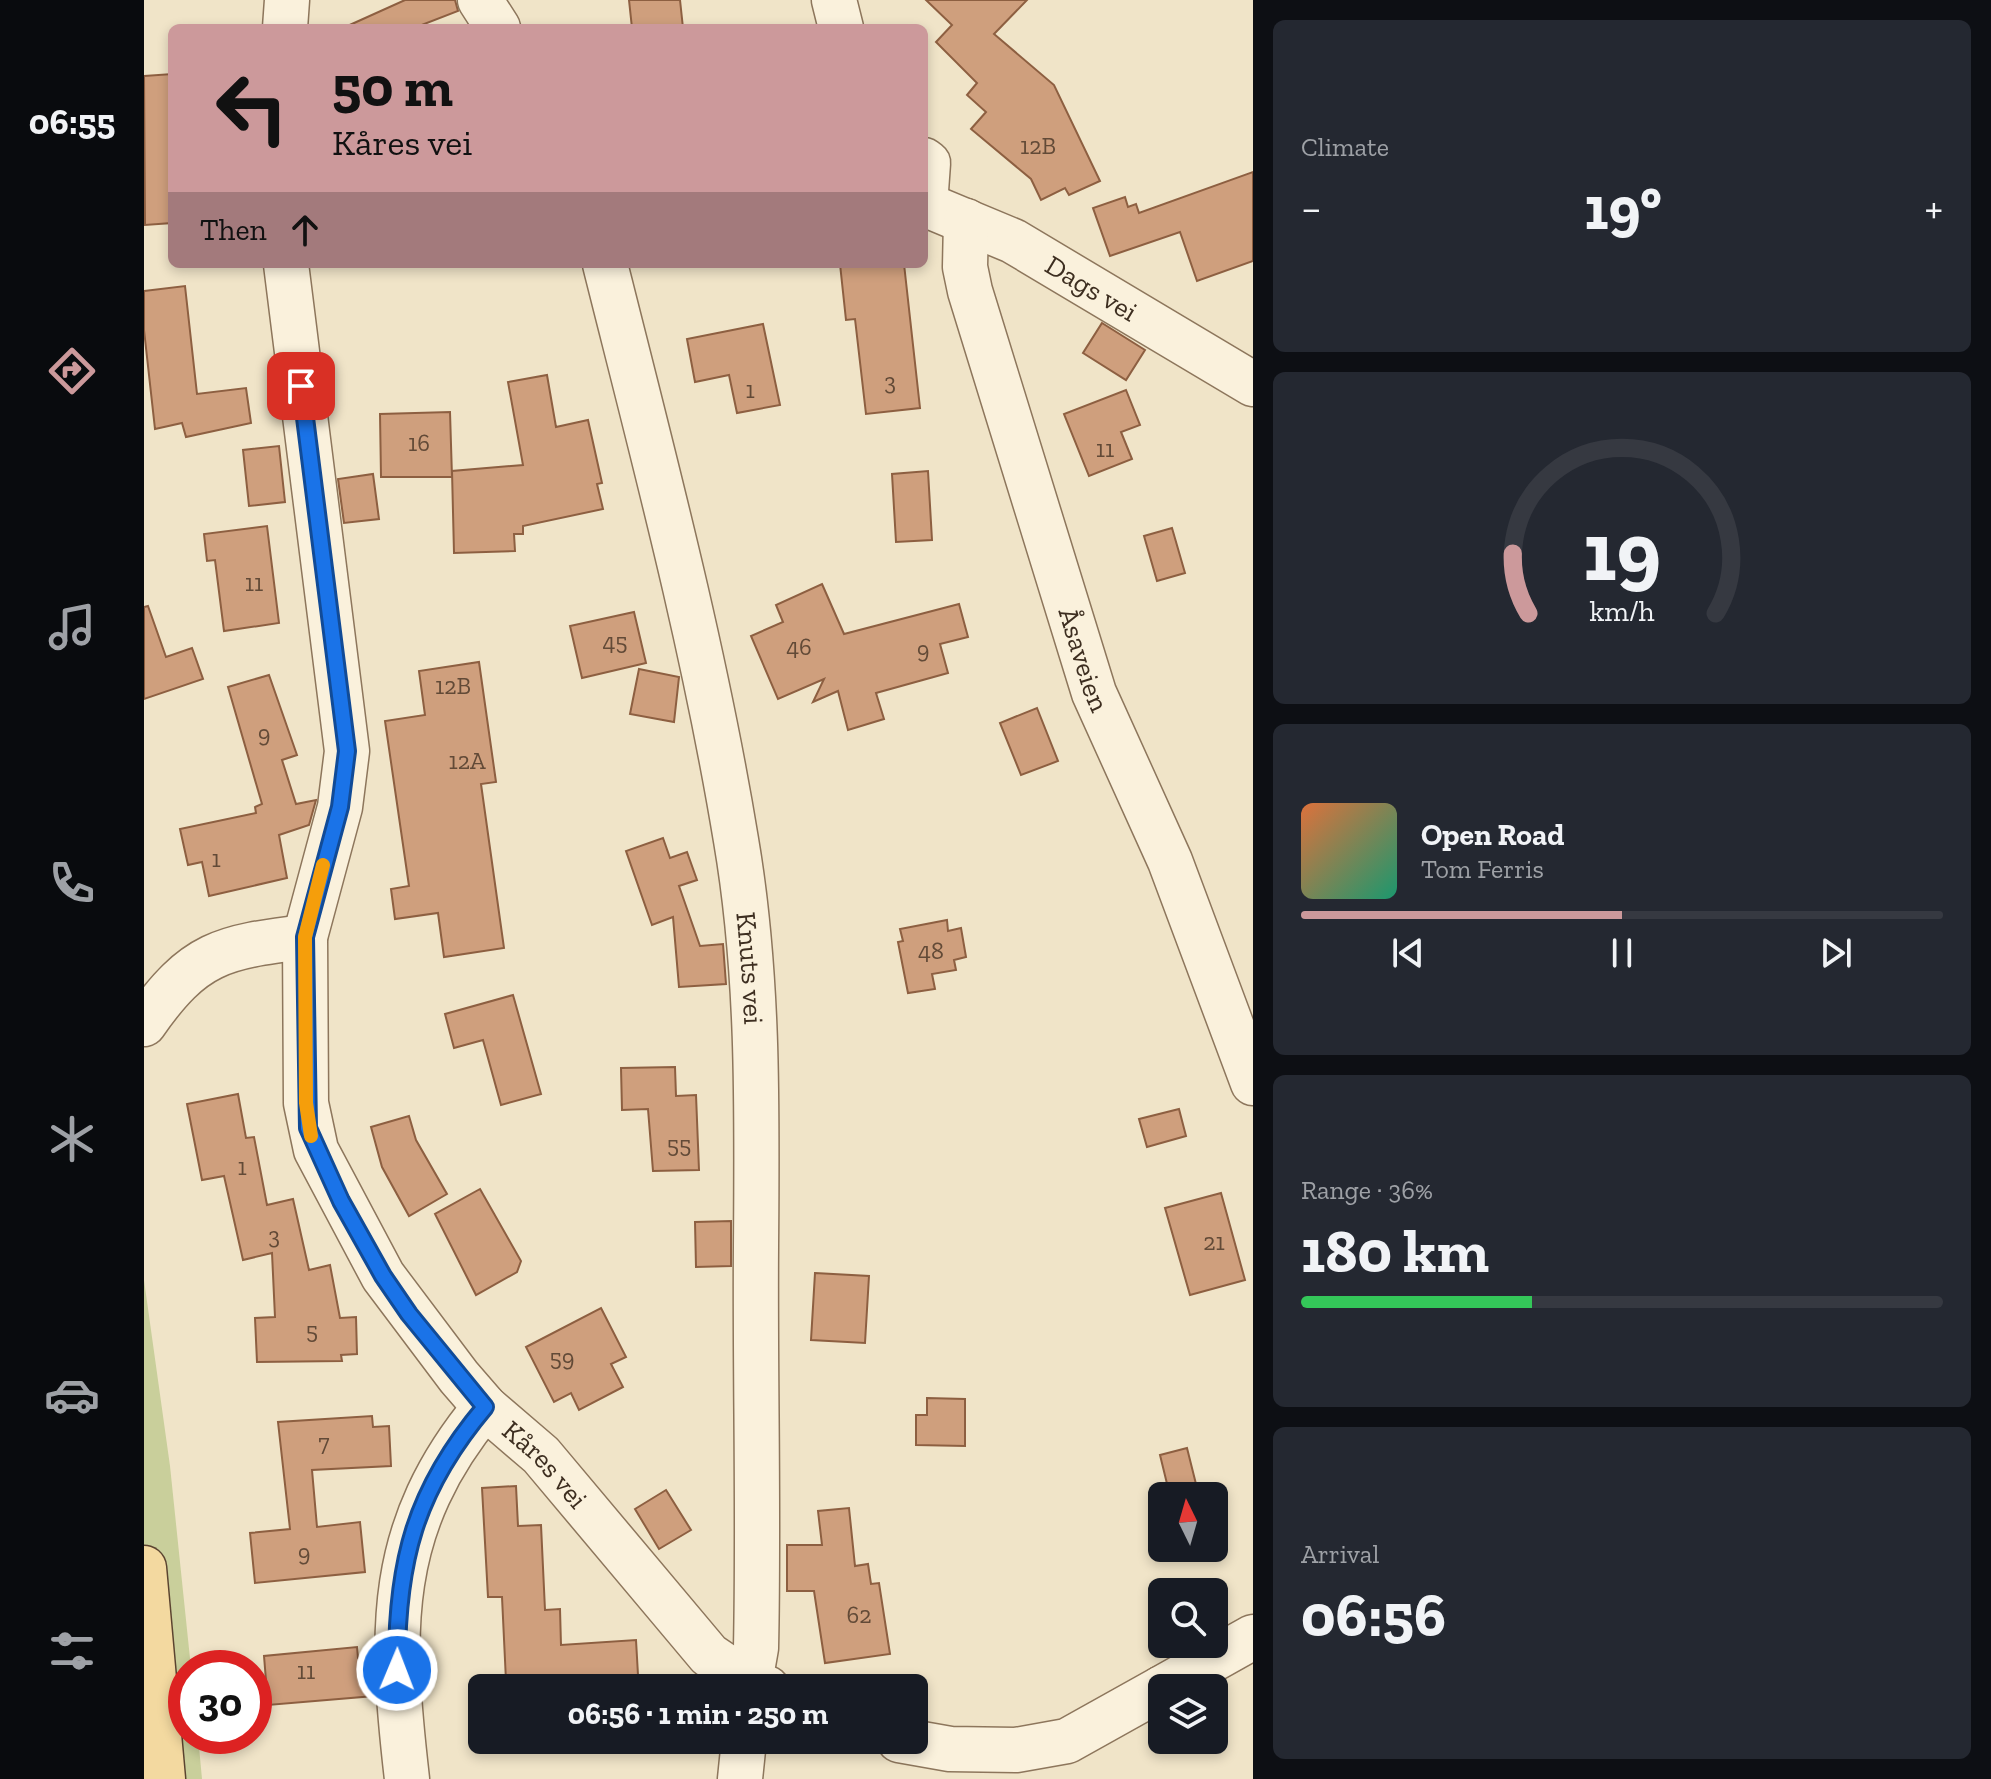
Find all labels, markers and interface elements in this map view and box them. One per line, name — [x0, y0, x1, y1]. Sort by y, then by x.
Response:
text: 50 m — [332, 53, 453, 120]
icon: left — [200, 56, 304, 160]
text: 06:55 — [29, 100, 115, 143]
text: Kåres vei — [332, 121, 472, 164]
house number: 12B — [1020, 131, 1056, 160]
text: Climate — [1301, 131, 1389, 163]
text: 19° — [1584, 172, 1662, 244]
text: − — [1301, 181, 1322, 234]
text: + — [1924, 181, 1943, 234]
icon: ahead — [283, 208, 327, 252]
text: Then — [200, 212, 267, 248]
street label: Dags vei — [1040, 248, 1144, 328]
icon: directions — [44, 343, 100, 399]
pin — [267, 352, 335, 420]
icon: arrive — [279, 364, 323, 408]
house number: 3 — [884, 367, 896, 396]
house number: 1 — [745, 375, 755, 404]
house number: 16 — [408, 428, 430, 457]
house number: 11 — [1096, 434, 1114, 463]
text: 19 — [1583, 500, 1661, 600]
house number: 11 — [245, 568, 263, 597]
text: km/h — [1589, 594, 1655, 628]
icon: music — [44, 599, 100, 655]
street label: Åsaveien — [1052, 603, 1116, 717]
house number: 45 — [602, 627, 628, 656]
house number: 46 — [786, 632, 812, 661]
house number: 9 — [917, 635, 929, 664]
house number: 12B — [435, 671, 471, 700]
house number: 9 — [258, 719, 270, 748]
house number: 12A — [448, 746, 486, 775]
text: Open Road — [1421, 817, 1564, 853]
house number: 1 — [211, 844, 221, 873]
text: Tom Ferris — [1421, 853, 1544, 885]
icon: phone — [44, 855, 100, 911]
street label: Knuts vei — [729, 910, 770, 1025]
icon: previous — [1386, 931, 1430, 975]
icon: pause — [1600, 931, 1644, 975]
icon: next — [1814, 931, 1858, 975]
house number: 48 — [918, 936, 944, 965]
icon: climate — [44, 1111, 100, 1167]
house number: 55 — [667, 1130, 691, 1159]
house number: 1 — [237, 1152, 247, 1181]
text: Range · 36% — [1301, 1174, 1433, 1206]
text: 180 km — [1301, 1215, 1489, 1287]
house number: 3 — [268, 1221, 280, 1250]
house number: 21 — [1203, 1227, 1225, 1256]
house number: 5 — [306, 1316, 318, 1345]
house number: 59 — [549, 1343, 575, 1372]
icon: car — [44, 1367, 100, 1423]
street label: Kåres vei — [496, 1414, 595, 1515]
house number: 7 — [318, 1428, 330, 1457]
north arrow — [1148, 1482, 1228, 1562]
map controls — [1148, 1482, 1228, 1754]
house number: 9 — [298, 1538, 310, 1567]
text: Arrival — [1301, 1538, 1379, 1570]
button: search — [1148, 1578, 1228, 1658]
text: 06:56 — [1301, 1579, 1446, 1651]
house number: 62 — [846, 1600, 872, 1629]
icon: filters — [44, 1623, 100, 1679]
position arrow — [355, 1628, 439, 1712]
speed limit sign: 30 — [168, 1650, 272, 1754]
house number: 11 — [297, 1656, 315, 1685]
button: layers — [1148, 1674, 1228, 1754]
text: 06:56 · 1 min · 250 m — [568, 1696, 828, 1732]

